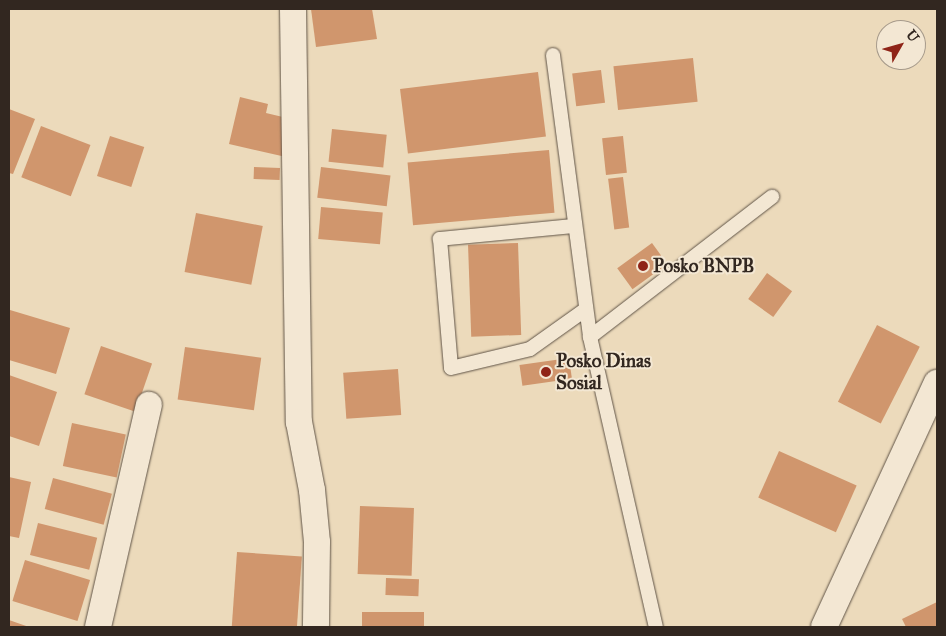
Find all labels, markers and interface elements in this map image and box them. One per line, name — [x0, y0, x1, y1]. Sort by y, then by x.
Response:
north arrow — [876, 20, 926, 70]
text: U — [902, 26, 923, 46]
place label: Posko BNPB — [653, 255, 754, 277]
marker: Posko BNPB — [637, 260, 649, 272]
place label: Posko Dinas Sosial — [556, 350, 651, 394]
marker: Posko Dinas Sosial — [540, 366, 552, 378]

